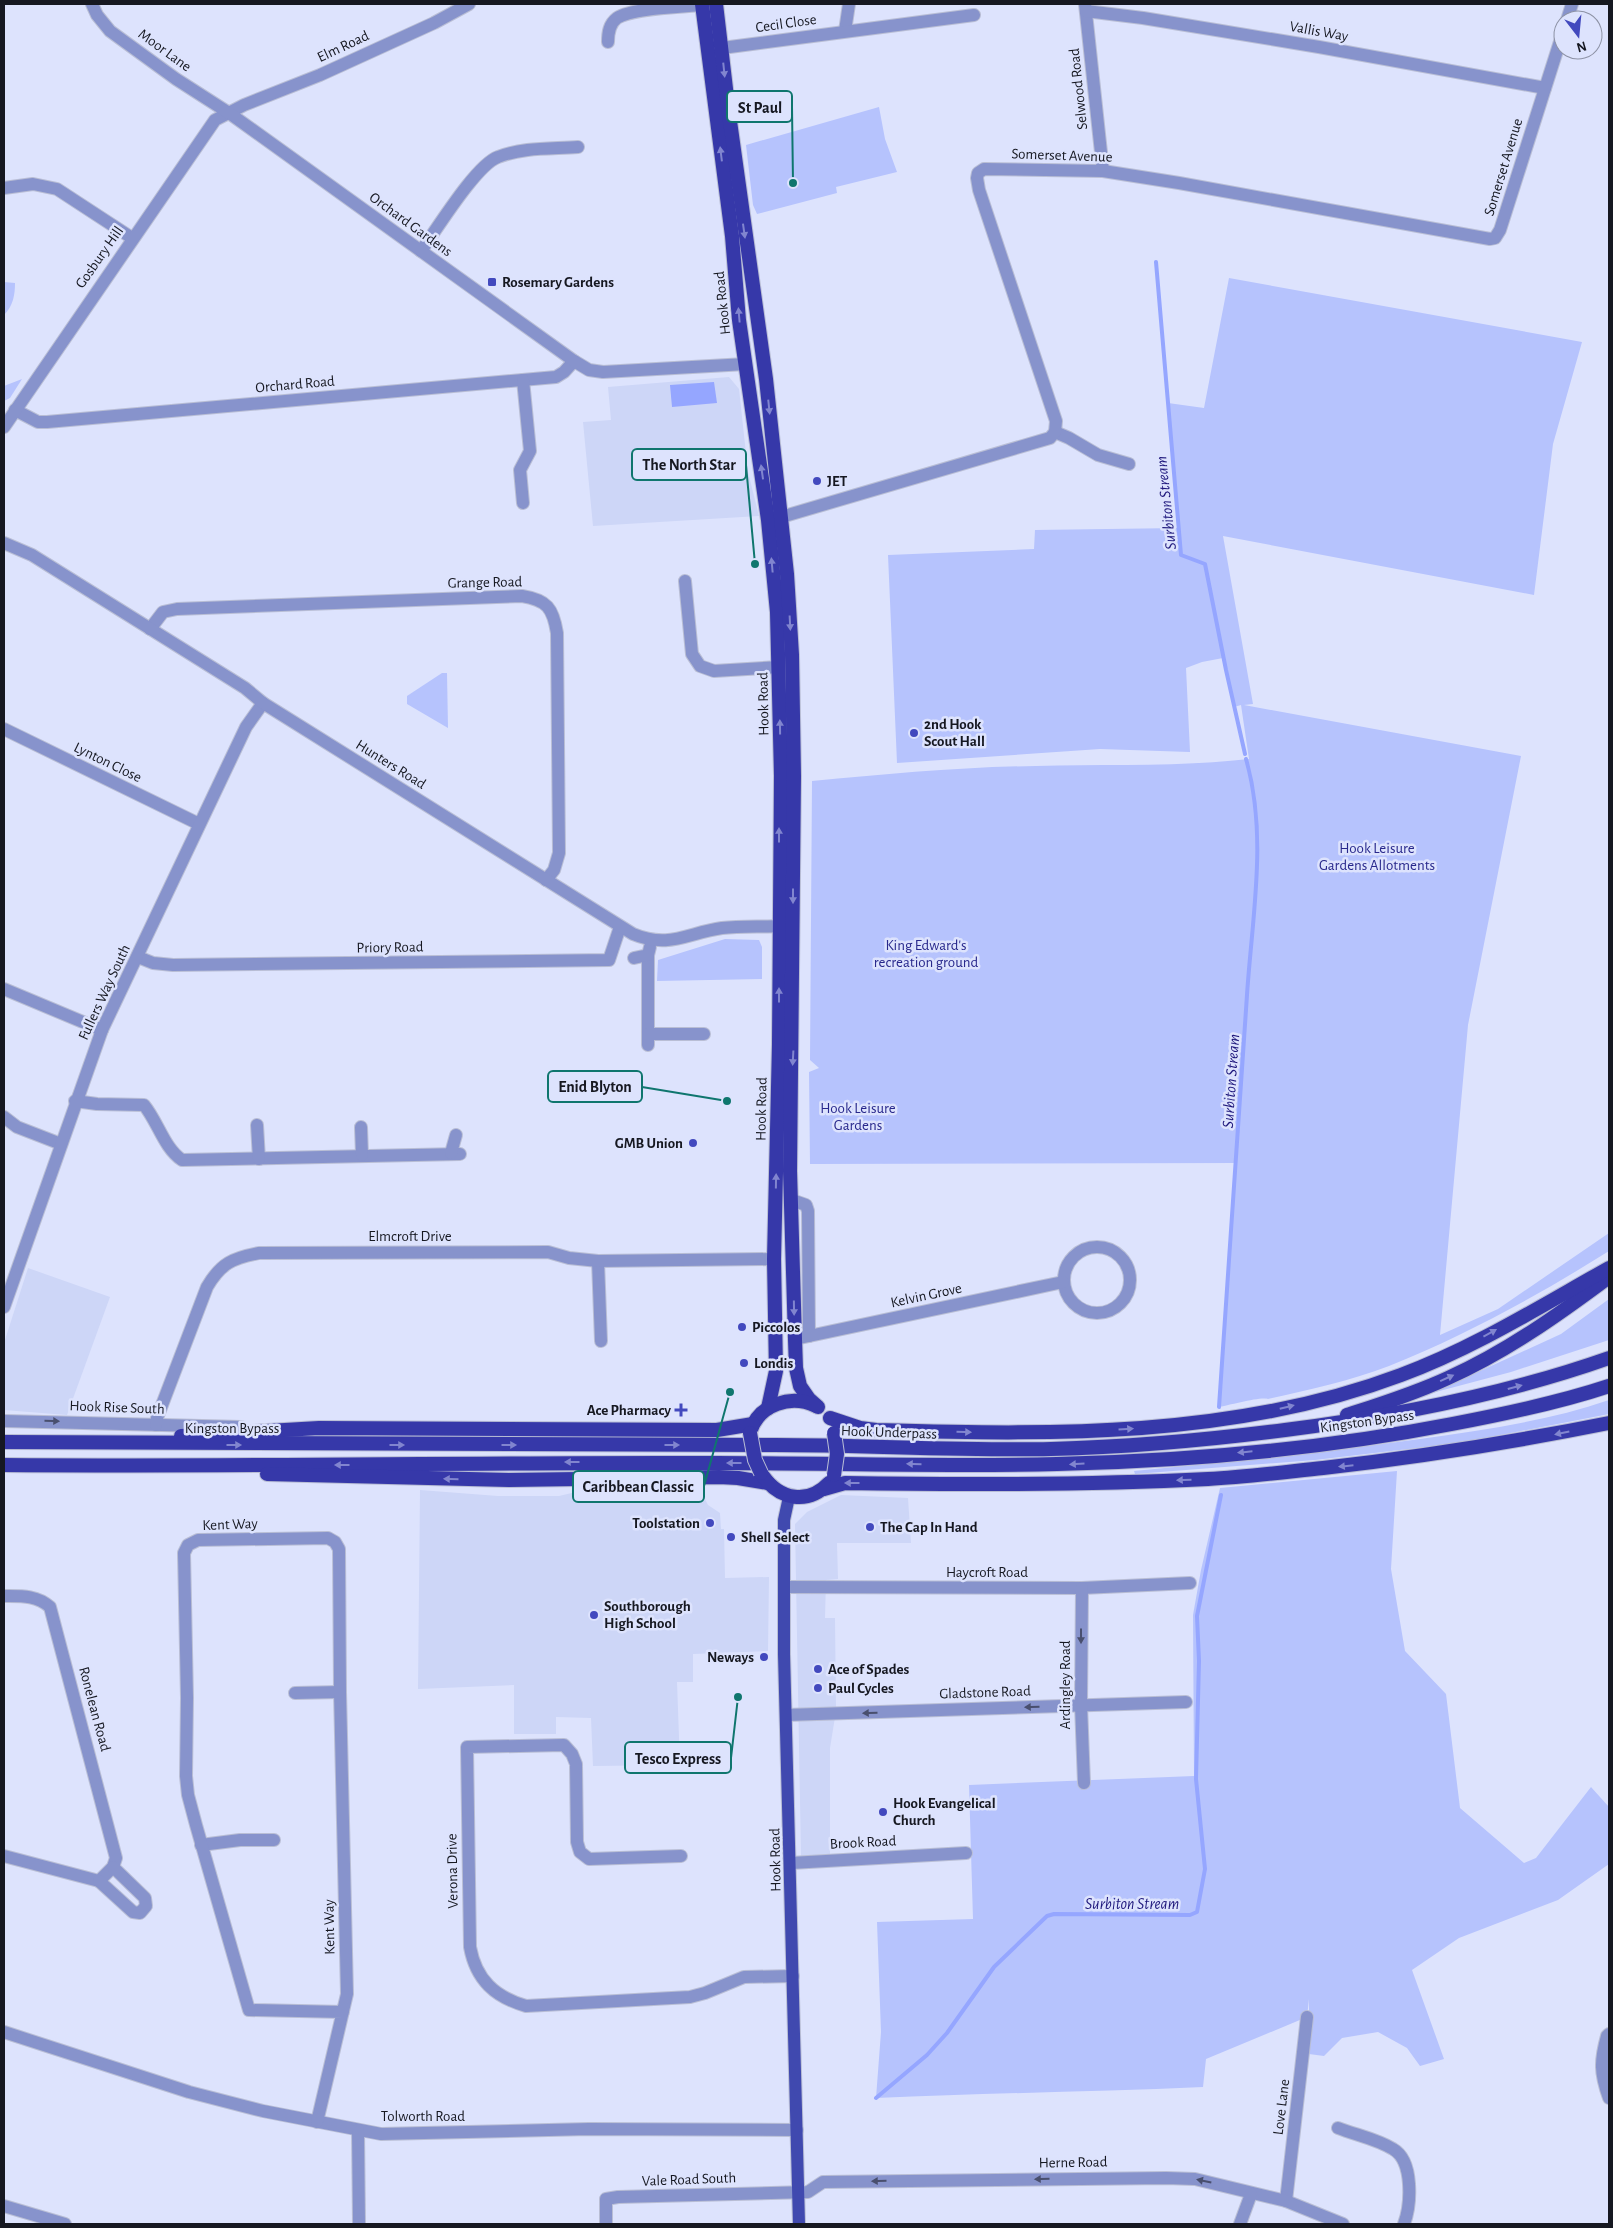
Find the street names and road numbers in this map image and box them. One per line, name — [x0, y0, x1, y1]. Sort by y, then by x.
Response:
street label: Cecil Close — [755, 12, 818, 35]
street label: Vallis Way — [1288, 19, 1350, 44]
street label: Moor Lane — [136, 26, 194, 74]
street label: Elm Road — [315, 28, 372, 65]
street label: Selwood Road — [1067, 47, 1090, 131]
street label: Somerset Avenue — [1482, 116, 1525, 218]
street label: Somerset Avenue — [1011, 146, 1113, 165]
street label: Orchard Gardens — [367, 189, 455, 259]
street label: Gosbury Hill — [73, 223, 126, 291]
street label: Hook Road — [712, 270, 733, 335]
street label: Orchard Road — [255, 374, 336, 395]
street label: Grange Road — [448, 574, 523, 591]
street label: Hook Road — [755, 672, 772, 736]
street label: Hunters Road — [353, 737, 429, 792]
street label: Lynton Close — [72, 740, 144, 785]
street label: Priory Road — [356, 939, 424, 956]
street label: Fullers Way South — [76, 942, 133, 1042]
street label: Hook Road — [753, 1077, 770, 1141]
street label: Elmcroft Drive — [368, 1229, 452, 1244]
street label: Kelvin Grove — [889, 1281, 963, 1310]
street label: Hook Rise South — [69, 1398, 165, 1417]
street label: Kingston Bypass — [1319, 1407, 1415, 1436]
street label: Kingston Bypass — [185, 1421, 279, 1436]
street label: Hook Underpass — [841, 1423, 937, 1442]
street label: Kent Way — [202, 1516, 259, 1533]
street label: Haycroft Road — [946, 1565, 1028, 1580]
street label: Ardingley Road — [1058, 1640, 1073, 1730]
street label: Ronelean Road — [76, 1665, 113, 1753]
street label: Gladstone Road — [939, 1683, 1031, 1702]
street label: Hook Road — [767, 1828, 784, 1892]
street label: Verona Drive — [444, 1833, 461, 1909]
street label: Brook Road — [829, 1833, 897, 1852]
street label: Kent Way — [322, 1899, 337, 1955]
street label: Love Lane — [1271, 2078, 1292, 2136]
street label: Tolworth Road — [381, 2109, 465, 2124]
street label: Herne Road — [1039, 2154, 1108, 2171]
street label: Vale Road South — [642, 2170, 736, 2189]

